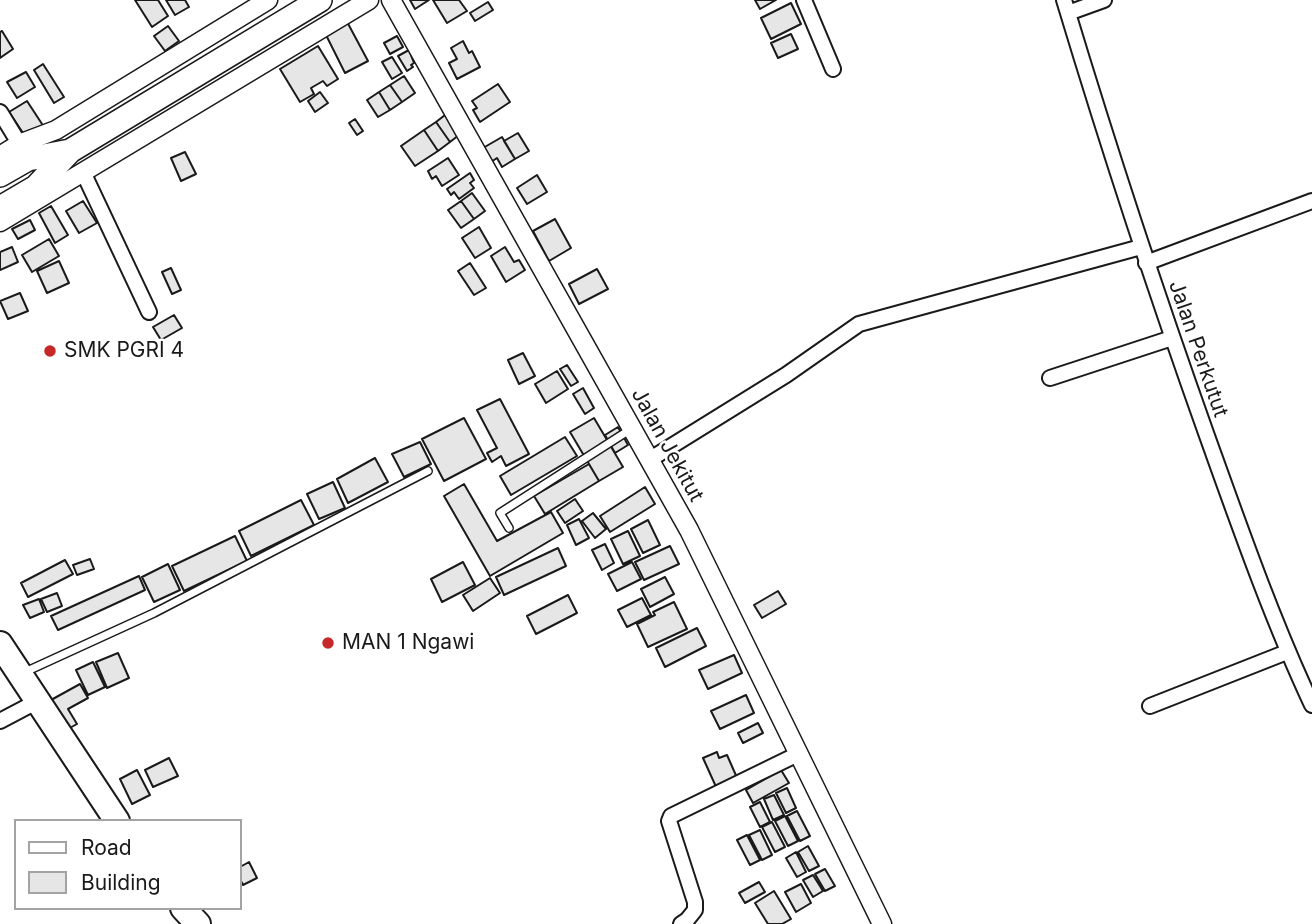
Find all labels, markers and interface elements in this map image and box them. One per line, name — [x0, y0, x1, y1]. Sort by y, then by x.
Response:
street label: Jalan Perkutut — [1163, 277, 1233, 421]
place label: SMK PGRI 4 — [64, 338, 184, 364]
marker: SMK PGRI 4 — [42, 343, 58, 359]
street label: Jalan Jekitut — [625, 384, 709, 506]
place label: MAN 1 Ngawi — [342, 630, 474, 656]
marker: MAN 1 Ngawi — [320, 635, 336, 651]
legend — [14, 819, 242, 910]
text: Road — [81, 835, 132, 860]
text: Building — [81, 870, 161, 895]

